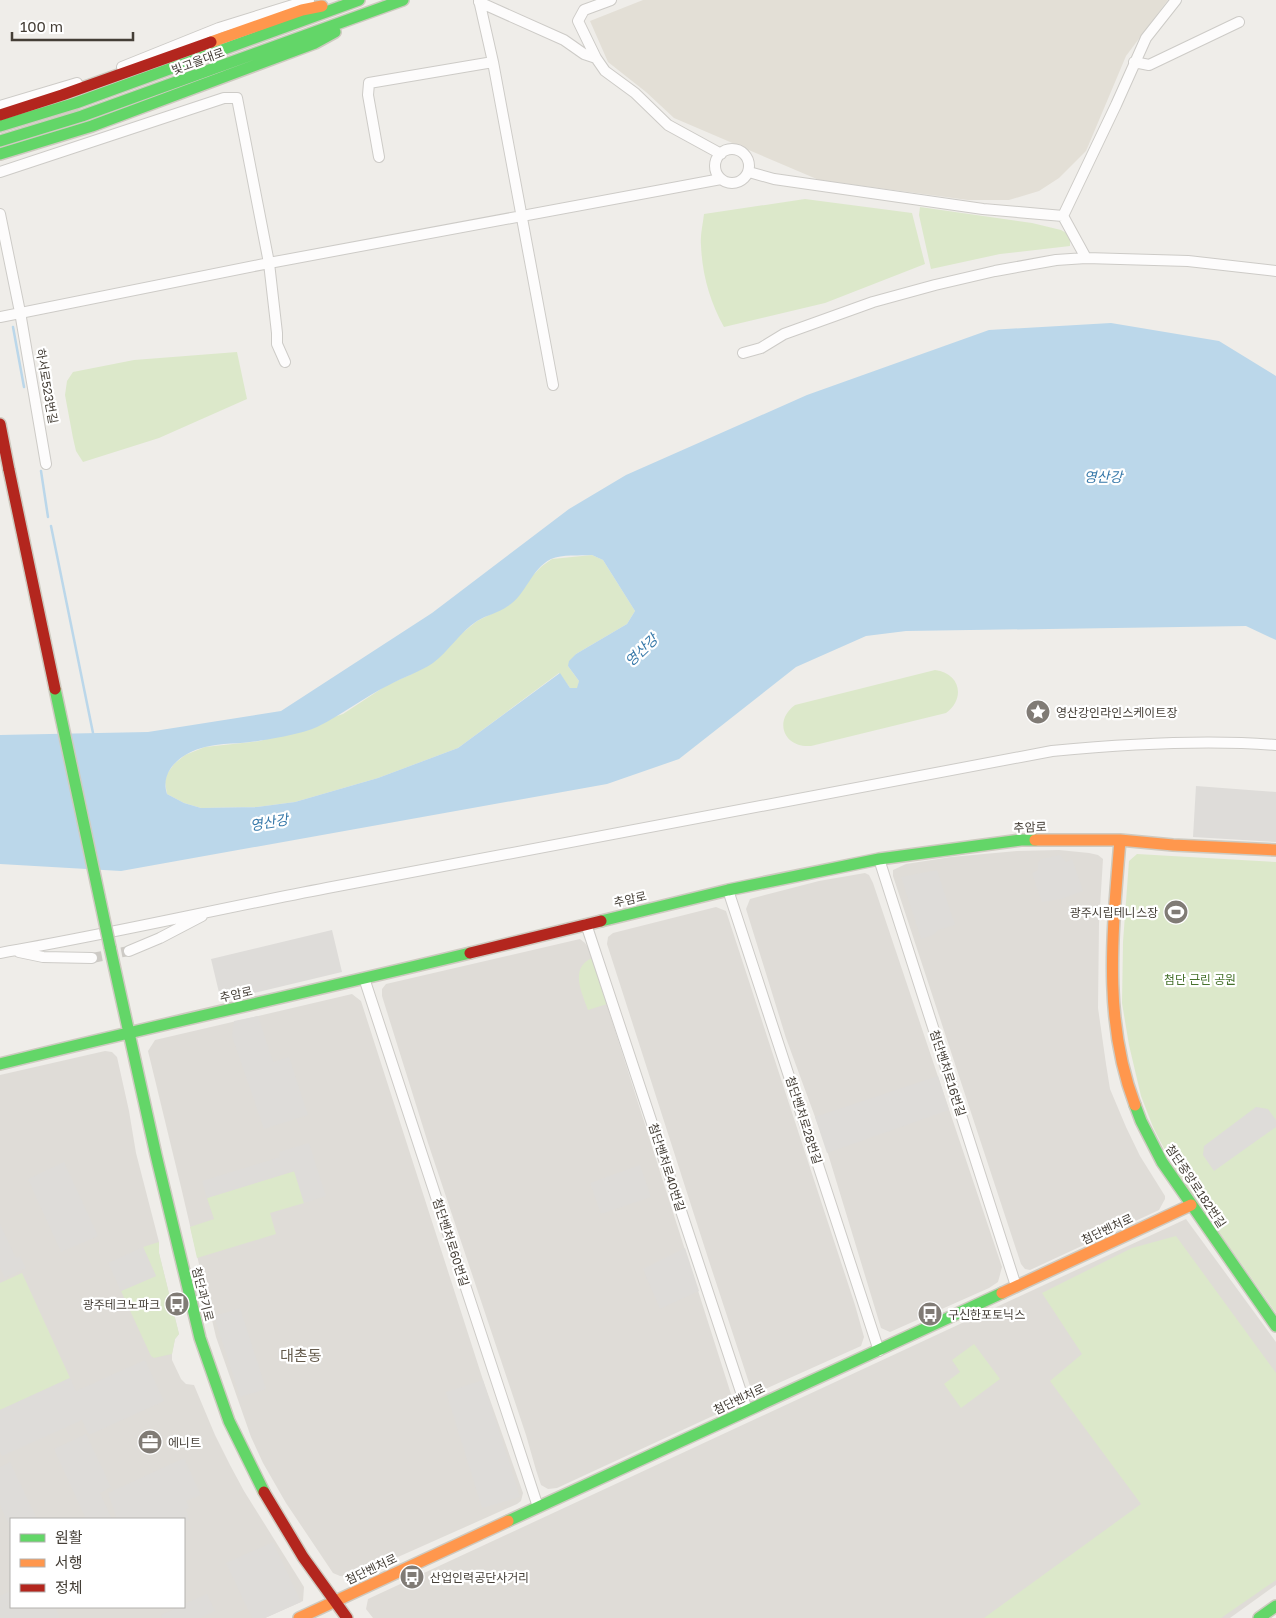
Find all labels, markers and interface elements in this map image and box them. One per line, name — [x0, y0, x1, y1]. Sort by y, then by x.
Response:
scale bar — [12, 10, 134, 42]
text: 100 m — [20, 17, 63, 35]
street label: 빛고을대로 — [169, 45, 227, 77]
street label: 하서로523번길 — [33, 347, 61, 425]
water label: 영산강 — [1084, 468, 1124, 485]
water label: 영산강 — [621, 629, 662, 670]
place icon: 영산강인라인스케이트장 — [1025, 699, 1051, 725]
place label: 영산강인라인스케이트장 — [1056, 705, 1177, 720]
water label: 영산강 — [248, 810, 292, 834]
street label: 추암로 — [1013, 819, 1047, 835]
street label: 추암로 — [612, 888, 648, 910]
sports icon: 광주시립테니스장 — [1163, 899, 1189, 925]
place label: 광주시립테니스장 — [1070, 905, 1158, 920]
park label: 첨단 근린 공원 — [1164, 972, 1236, 987]
street label: 추암로 — [218, 983, 254, 1005]
street label: 첨단벤처로16번길 — [927, 1028, 969, 1118]
street label: 첨단벤처로28번길 — [783, 1074, 825, 1166]
street label: 첨단벤처로40번길 — [646, 1121, 688, 1213]
street label: 첨단중앙로182번길 — [1163, 1141, 1229, 1231]
street label: 첨단벤처로60번길 — [430, 1196, 472, 1288]
street label: 첨단벤처로 — [1079, 1211, 1135, 1247]
street label: 첨단과기로 — [189, 1265, 217, 1323]
bus stop icon: 광주테크노파크 — [164, 1291, 190, 1317]
place label: 광주테크노파크 — [83, 1297, 160, 1312]
bus stop icon: 구신한포토닉스 — [917, 1301, 943, 1327]
place label: 구신한포토닉스 — [948, 1307, 1025, 1322]
district label: 대촌동 — [280, 1346, 322, 1364]
street label: 첨단벤처로 — [711, 1381, 767, 1417]
office icon: 에니트 — [137, 1429, 163, 1455]
place label: 에니트 — [168, 1435, 201, 1450]
legend — [10, 1518, 185, 1608]
text: 원활 — [55, 1528, 83, 1546]
street label: 첨단벤처로 — [343, 1551, 399, 1587]
text: 서행 — [55, 1553, 83, 1571]
bus stop icon: 산업인력공단사거리 — [399, 1564, 425, 1590]
place label: 산업인력공단사거리 — [430, 1570, 529, 1585]
text: 정체 — [55, 1578, 83, 1596]

